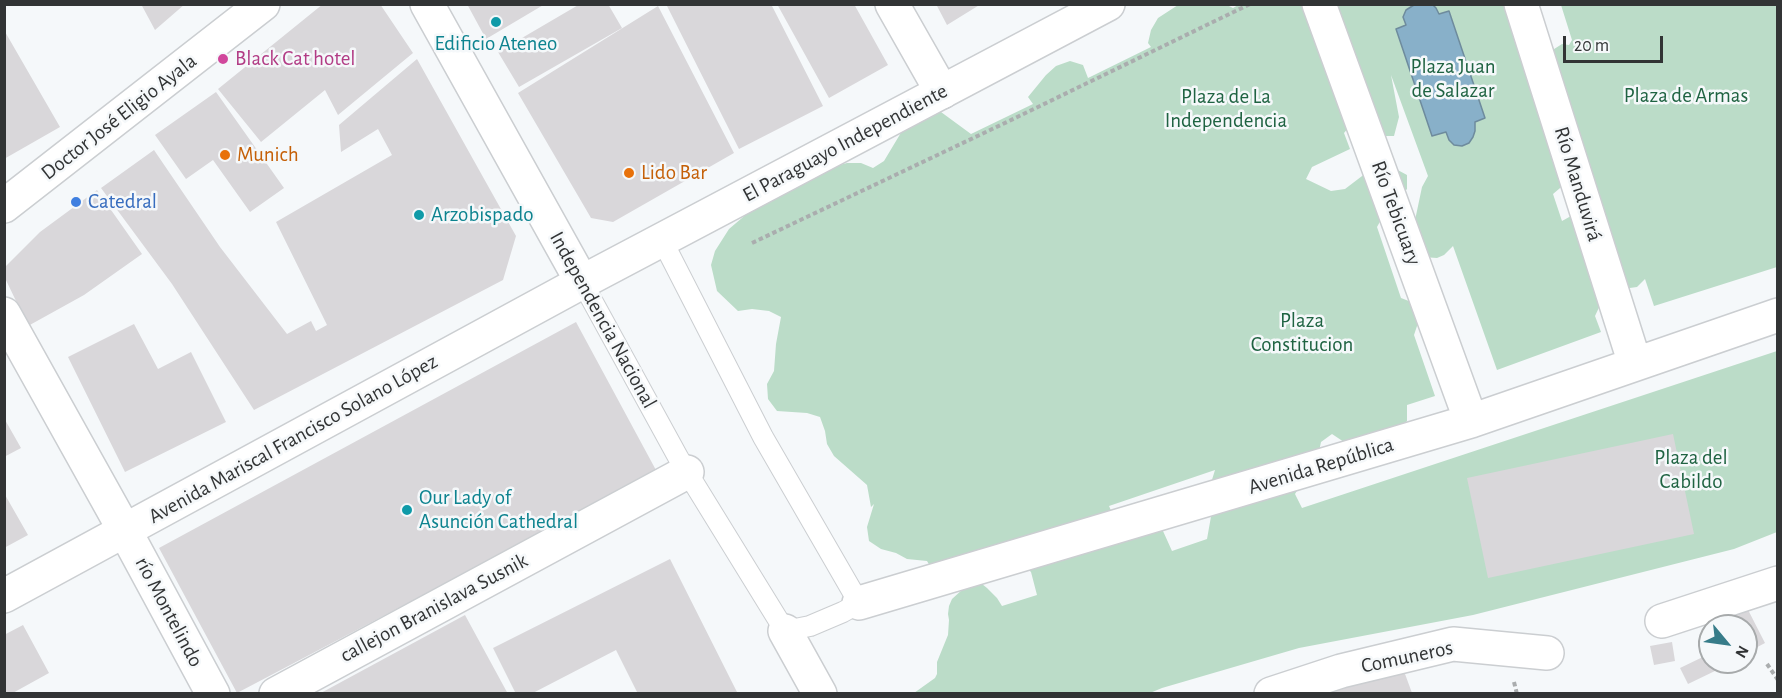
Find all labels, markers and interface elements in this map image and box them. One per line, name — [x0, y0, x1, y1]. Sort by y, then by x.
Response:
marker: Edificio Ateneo — [489, 15, 503, 29]
scale bar — [1566, 24, 1666, 62]
place label: Edificio Ateneo — [435, 31, 557, 57]
text: 20 m — [1574, 37, 1609, 55]
place label: Black Cat hotel — [235, 46, 356, 72]
street label: Doctor José Eligio Ayala — [36, 48, 202, 186]
marker: Black Cat hotel — [216, 52, 230, 66]
park label: Plaza Juan de Salazar — [1411, 54, 1495, 104]
street label: El Paraguayo Independiente — [738, 78, 952, 208]
park label: Plaza de Armas — [1624, 83, 1748, 109]
park label: Plaza de La Independencia — [1165, 84, 1287, 134]
street label: Río Manduvirá — [1549, 124, 1607, 244]
place label: Munich — [237, 142, 299, 168]
marker: Munich — [218, 148, 232, 162]
street label: Río Tebicuary — [1365, 157, 1427, 269]
place label: Lido Bar — [641, 160, 707, 186]
marker: Lido Bar — [622, 166, 636, 180]
place label: Catedral — [88, 189, 157, 215]
marker: Catedral — [69, 195, 83, 209]
place label: Arzobispado — [431, 202, 534, 228]
marker: Arzobispado — [412, 208, 426, 222]
street label: Independencia Nacional — [544, 227, 662, 413]
park label: Plaza Constitucion — [1251, 308, 1353, 358]
street label: Avenida Mariscal Francisco Solano López — [144, 349, 442, 529]
street label: Avenida República — [1245, 432, 1397, 500]
park label: Plaza del Cabildo — [1654, 445, 1728, 495]
place label: Our Lady of Asunción Cathedral — [419, 485, 578, 535]
marker: Our Lady of Asunción Cathedral — [400, 503, 414, 517]
street label: callejon Branislava Susnik — [336, 548, 532, 668]
street label: río Montelindo — [129, 553, 209, 671]
north arrow — [1698, 614, 1758, 674]
street label: Comuneros — [1359, 635, 1455, 679]
text: N — [1732, 643, 1752, 661]

